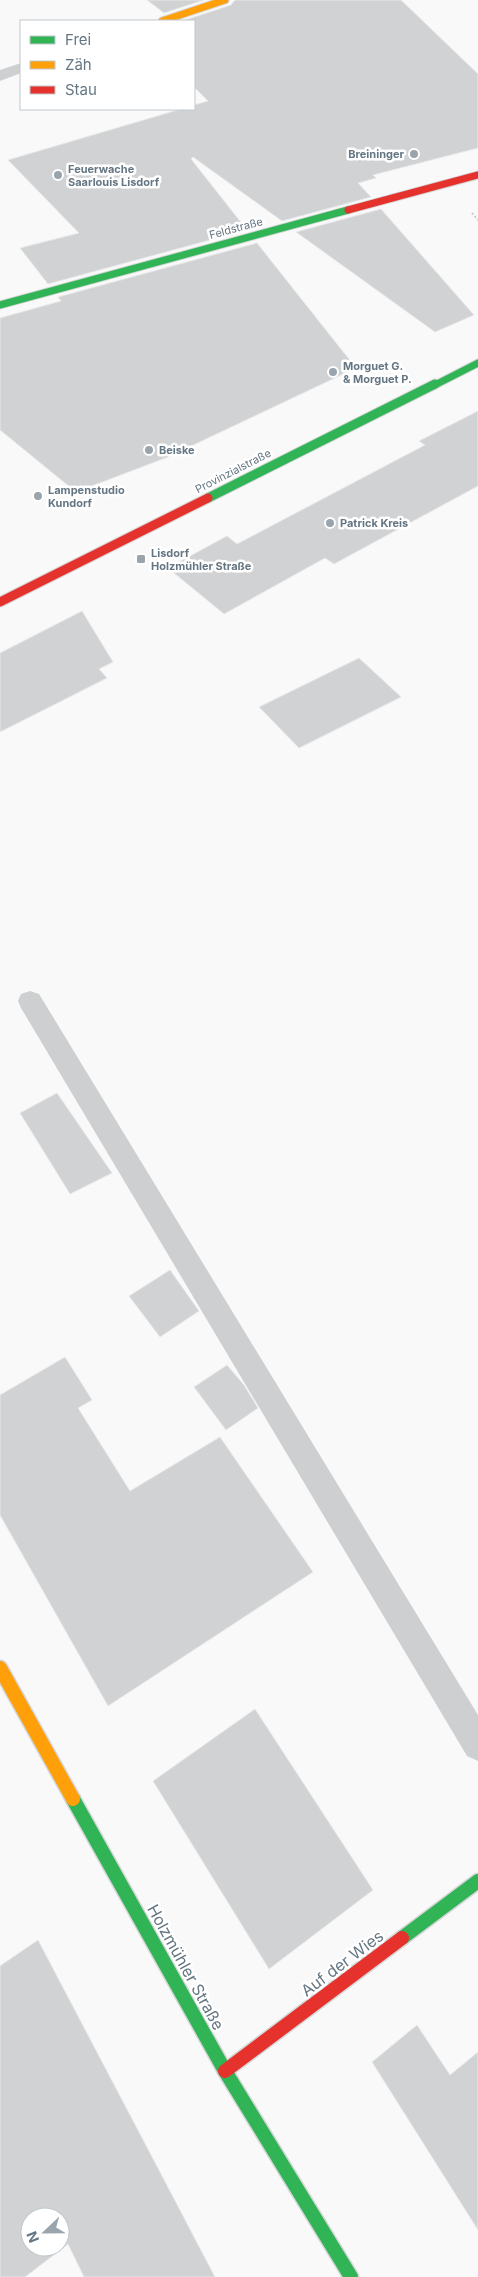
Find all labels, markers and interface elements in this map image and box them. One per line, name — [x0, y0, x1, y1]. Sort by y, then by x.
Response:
legend — [20, 20, 195, 110]
text: Frei — [65, 30, 91, 49]
text: Zäh — [65, 55, 92, 74]
text: Stau — [65, 80, 97, 99]
place label: Breininger — [348, 147, 405, 161]
marker: Breininger — [408, 148, 420, 160]
place label: Feuerwache Saarlouis Lisdorf — [68, 162, 160, 189]
marker: Feuerwache Saarlouis Lisdorf — [52, 169, 64, 181]
street label: Feldstraße — [208, 214, 264, 242]
place label: Morguet G. & Morguet P. — [343, 359, 412, 386]
marker: Morguet G. & Morguet P. — [327, 366, 339, 378]
place label: Beiske — [159, 443, 195, 457]
marker: Beiske — [143, 444, 155, 456]
street label: Provinzialstraße — [193, 446, 273, 496]
place label: Lampenstudio Kundorf — [48, 483, 125, 510]
marker: Lampenstudio Kundorf — [32, 490, 44, 502]
place label: Patrick Kreis — [340, 516, 408, 530]
marker: Patrick Kreis — [324, 517, 336, 529]
place label: Lisdorf Holzmühler Straße — [151, 546, 252, 573]
marker: Lisdorf Holzmühler Straße — [135, 553, 147, 565]
street label: Holzmühler Straße — [143, 1901, 229, 2033]
street label: Auf der Wies — [297, 1926, 387, 2000]
north arrow — [20, 2207, 70, 2257]
text: N — [23, 2229, 42, 2245]

